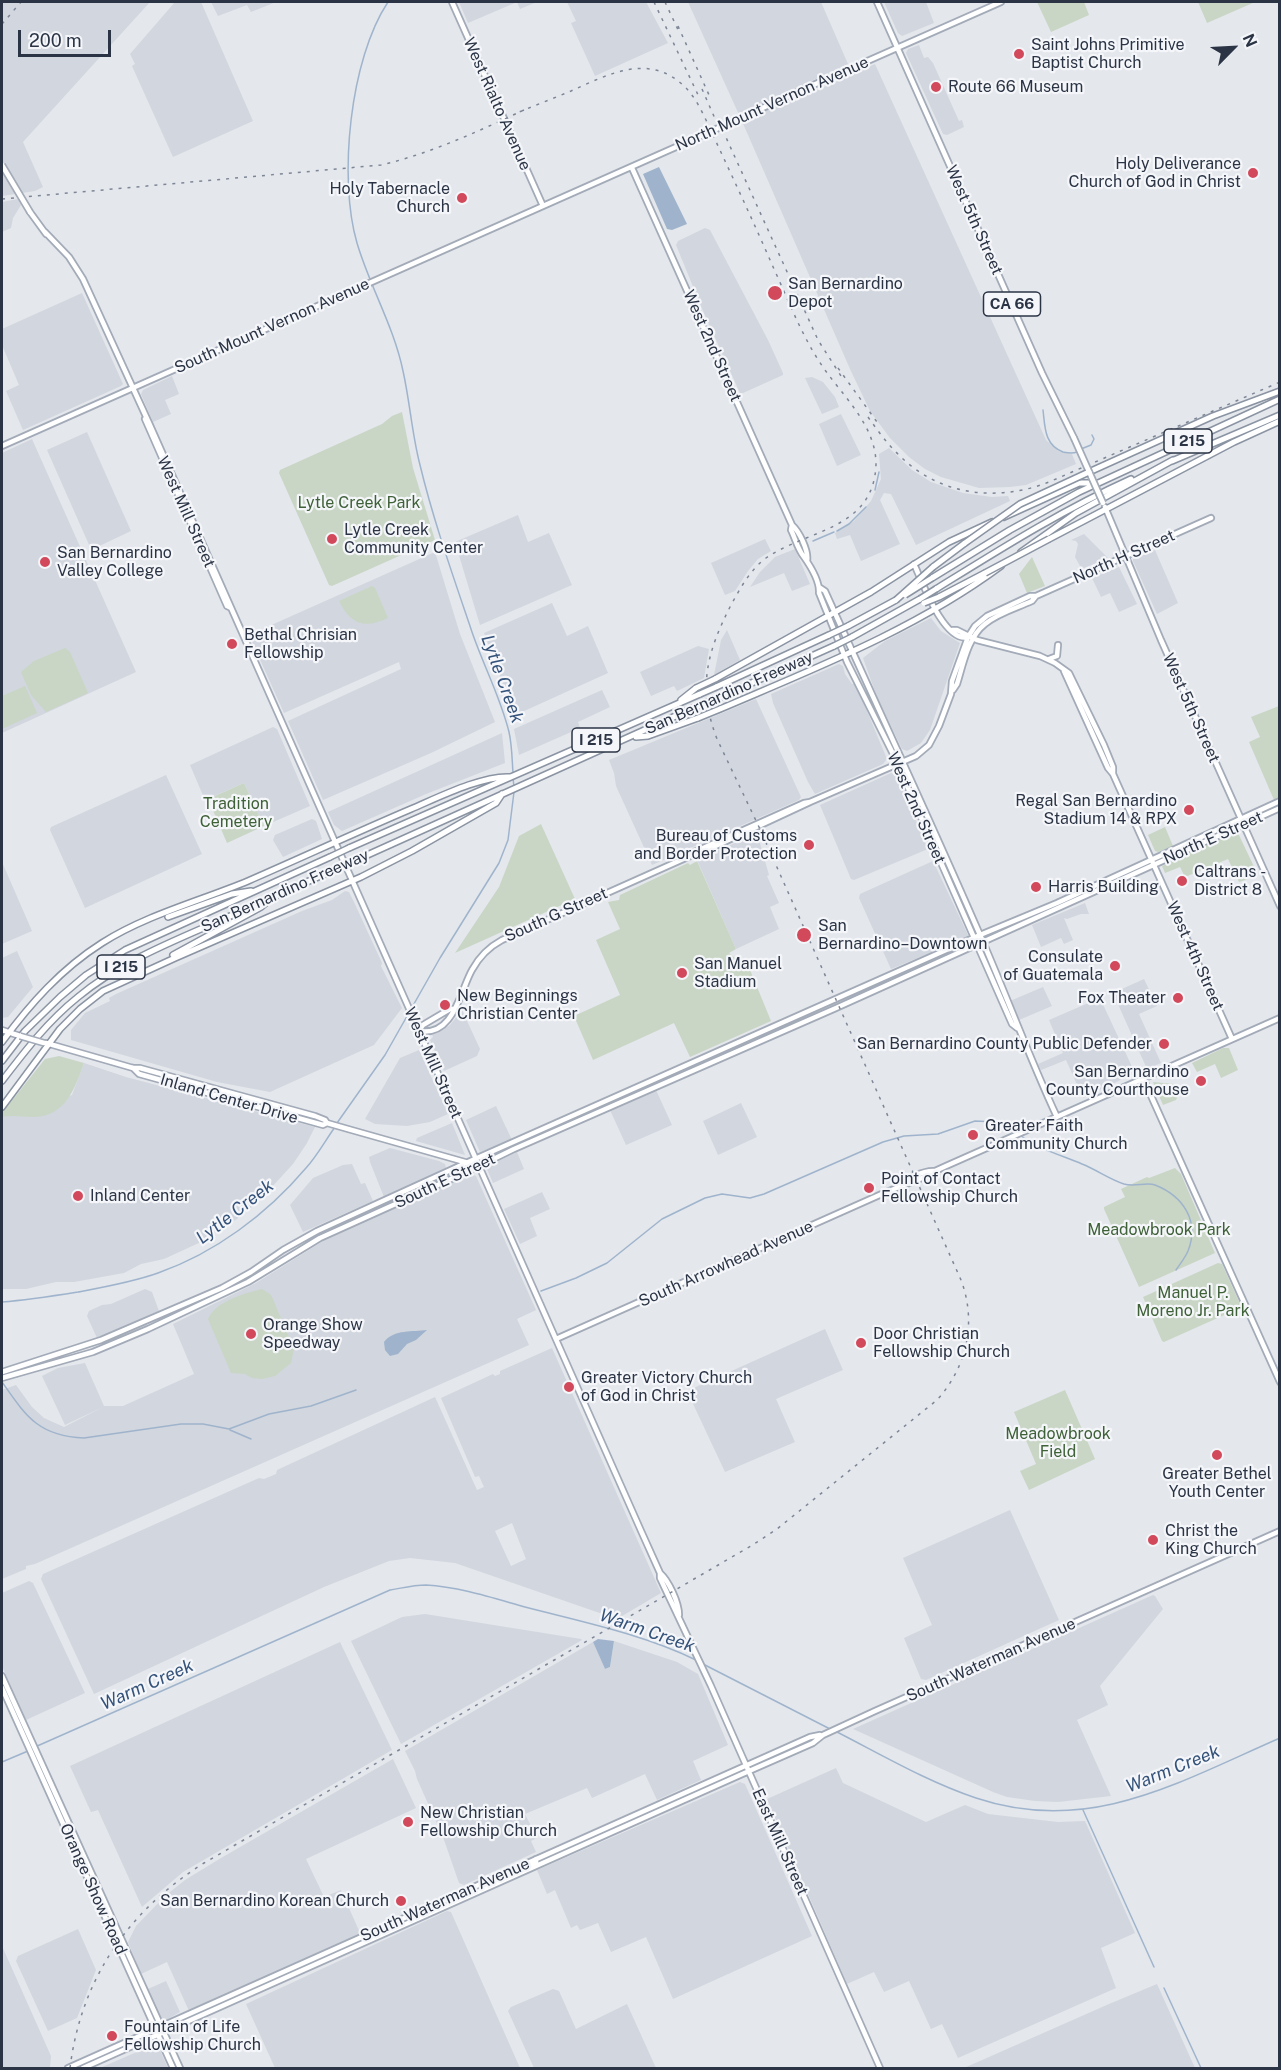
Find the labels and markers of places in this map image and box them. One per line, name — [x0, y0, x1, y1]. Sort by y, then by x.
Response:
place label: Saint Johns Primitive Baptist Church — [1031, 35, 1185, 73]
marker: Saint Johns Primitive Baptist Church — [1012, 47, 1026, 61]
place label: Route 66 Museum — [948, 77, 1083, 97]
marker: Route 66 Museum — [929, 80, 943, 94]
place label: Holy Deliverance Church of God in Christ — [1069, 154, 1241, 192]
marker: Holy Deliverance Church of God in Christ — [1246, 166, 1260, 180]
place label: Holy Tabernacle Church — [329, 179, 450, 217]
marker: Holy Tabernacle Church — [455, 191, 469, 205]
place label: San Bernardino Depot — [788, 274, 903, 312]
marker: San Bernardino Depot — [766, 284, 784, 302]
place label: Lytle Creek Community Center — [344, 520, 483, 558]
marker: Lytle Creek Community Center — [325, 532, 339, 546]
place label: San Bernardino Valley College — [57, 543, 172, 581]
marker: San Bernardino Valley College — [38, 555, 52, 569]
place label: Bethal Chrisian Fellowship — [244, 625, 357, 663]
marker: Bethal Chrisian Fellowship — [225, 637, 239, 651]
place label: Regal San Bernardino Stadium 14 & RPX — [1015, 791, 1177, 829]
marker: Regal San Bernardino Stadium 14 & RPX — [1182, 803, 1196, 817]
place label: Bureau of Customs and Border Protection — [634, 826, 797, 864]
marker: Bureau of Customs and Border Protection — [802, 838, 816, 852]
place label: Caltrans - District 8 — [1194, 862, 1266, 900]
marker: Caltrans - District 8 — [1175, 874, 1189, 888]
place label: Harris Building — [1048, 877, 1159, 897]
marker: Harris Building — [1029, 880, 1043, 894]
place label: San Bernardino–Downtown — [818, 916, 987, 954]
marker: San Bernardino–Downtown — [795, 926, 813, 944]
place label: Consulate of Guatemala — [1003, 947, 1103, 985]
place label: San Manuel Stadium — [694, 954, 782, 992]
marker: Consulate of Guatemala — [1108, 959, 1122, 973]
marker: San Manuel Stadium — [675, 966, 689, 980]
place label: New Beginnings Christian Center — [457, 986, 578, 1024]
place label: Fox Theater — [1078, 988, 1166, 1008]
marker: Fox Theater — [1171, 991, 1185, 1005]
marker: New Beginnings Christian Center — [438, 998, 452, 1012]
place label: San Bernardino County Public Defender — [857, 1034, 1152, 1054]
marker: San Bernardino County Public Defender — [1157, 1037, 1171, 1051]
place label: San Bernardino County Courthouse — [1046, 1062, 1189, 1100]
marker: San Bernardino County Courthouse — [1194, 1074, 1208, 1088]
place label: Greater Faith Community Church — [985, 1116, 1128, 1154]
marker: Greater Faith Community Church — [966, 1128, 980, 1142]
place label: Point of Contact Fellowship Church — [881, 1169, 1018, 1207]
marker: Point of Contact Fellowship Church — [862, 1181, 876, 1195]
place label: Inland Center — [90, 1186, 190, 1206]
marker: Inland Center — [71, 1189, 85, 1203]
place label: Orange Show Speedway — [263, 1315, 363, 1353]
place label: Door Christian Fellowship Church — [873, 1324, 1010, 1362]
marker: Orange Show Speedway — [244, 1327, 258, 1341]
marker: Door Christian Fellowship Church — [854, 1336, 868, 1350]
place label: Greater Victory Church of God in Christ — [581, 1368, 752, 1406]
marker: Greater Victory Church of God in Christ — [562, 1380, 576, 1394]
marker: Greater Bethel Youth Center — [1210, 1448, 1224, 1462]
place label: Greater Bethel Youth Center — [1162, 1464, 1272, 1502]
place label: Christ the King Church — [1165, 1521, 1257, 1559]
marker: Christ the King Church — [1146, 1533, 1160, 1547]
place label: New Christian Fellowship Church — [420, 1803, 557, 1841]
marker: New Christian Fellowship Church — [401, 1815, 415, 1829]
place label: San Bernardino Korean Church — [160, 1891, 389, 1911]
marker: San Bernardino Korean Church — [394, 1894, 408, 1908]
place label: Fountain of Life Fellowship Church — [124, 2017, 261, 2055]
marker: Fountain of Life Fellowship Church — [105, 2029, 119, 2043]

